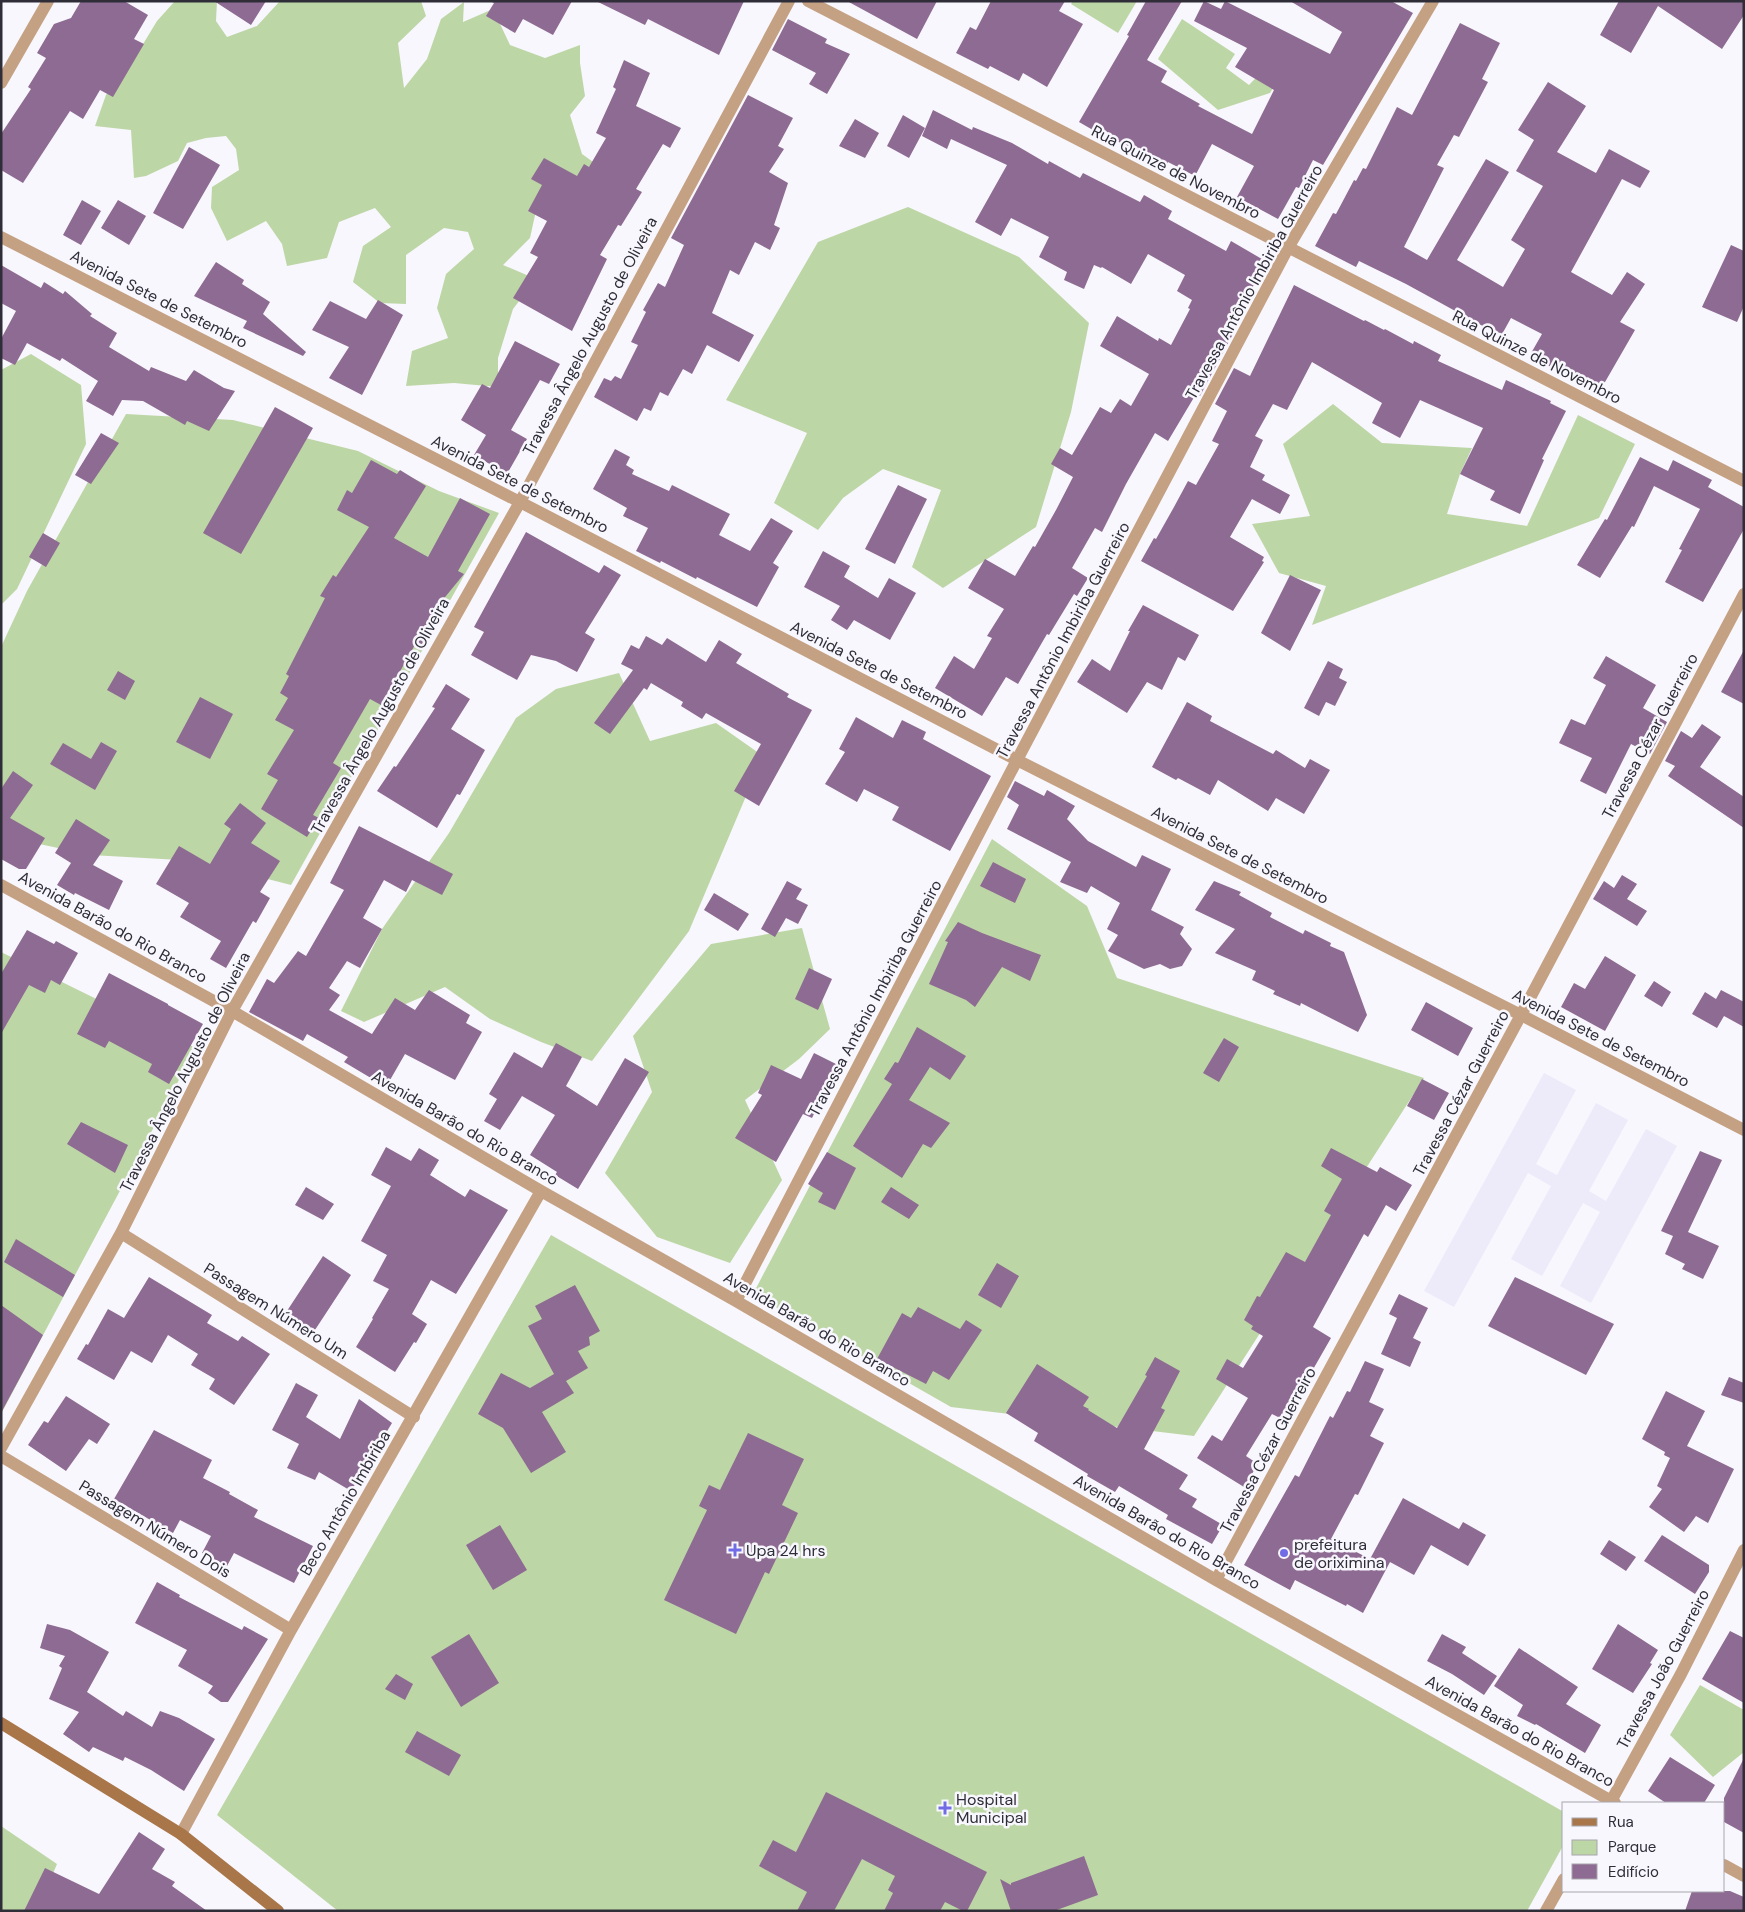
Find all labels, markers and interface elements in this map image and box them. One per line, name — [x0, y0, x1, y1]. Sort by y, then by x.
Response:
street label: Rua Quinze de Novembro — [1088, 120, 1264, 224]
street label: Travessa Antônio Imbiriba Guerreiro — [1181, 161, 1327, 403]
street label: Travessa Ângelo Augusto de Oliveira — [518, 213, 662, 459]
street label: Avenida Sete de Setembro — [67, 245, 251, 353]
street label: Rua Quinze de Novembro — [1449, 305, 1625, 409]
street label: Avenida Sete de Setembro — [428, 430, 612, 538]
street label: Travessa Antônio Imbiriba Guerreiro — [991, 518, 1135, 762]
street label: Travessa Ângelo Augusto de Oliveira — [306, 594, 454, 838]
street label: Avenida Sete de Setembro — [787, 616, 971, 724]
street label: Travessa Cézar Guerreiro — [1597, 649, 1703, 823]
street label: Avenida Sete de Setembro — [1148, 801, 1332, 909]
street label: Avenida Barão do Rio Branco — [15, 866, 211, 988]
street label: Travessa Antônio Imbiriba Guerreiro — [803, 876, 947, 1120]
street label: Travessa Ângelo Augusto de Oliveira — [115, 948, 255, 1196]
street label: Avenida Sete de Setembro — [1509, 984, 1693, 1092]
street label: Travessa Cézar Guerreiro — [1408, 1006, 1514, 1180]
street label: Avenida Barão do Rio Branco — [368, 1066, 562, 1190]
street label: Passagem Número Um — [200, 1258, 352, 1364]
street label: Avenida Barão do Rio Branco — [720, 1267, 914, 1391]
street label: Travessa Cézar Guerreiro — [1215, 1363, 1321, 1537]
street label: Beco Antônio Imbiriba — [295, 1427, 395, 1579]
street label: Avenida Barão do Rio Branco — [1070, 1470, 1264, 1594]
street label: Passagem Número Dois — [75, 1475, 235, 1583]
place label: prefeitura de oriximina — [1294, 1534, 1384, 1573]
place label: Upa 24 hrs — [746, 1540, 826, 1561]
marker: Upa 24 hrs — [728, 1543, 742, 1557]
marker: prefeitura de oriximina — [1278, 1547, 1290, 1559]
street label: Travessa João Guerreiro — [1612, 1585, 1714, 1753]
street label: Avenida Barão do Rio Branco — [1422, 1670, 1618, 1792]
place label: Hospital Municipal — [956, 1789, 1027, 1828]
marker: Hospital Municipal — [938, 1801, 952, 1815]
legend — [1562, 1802, 1725, 1892]
text: Rua — [1608, 1812, 1634, 1832]
text: Parque — [1608, 1837, 1656, 1857]
text: Edifício — [1608, 1862, 1659, 1882]

